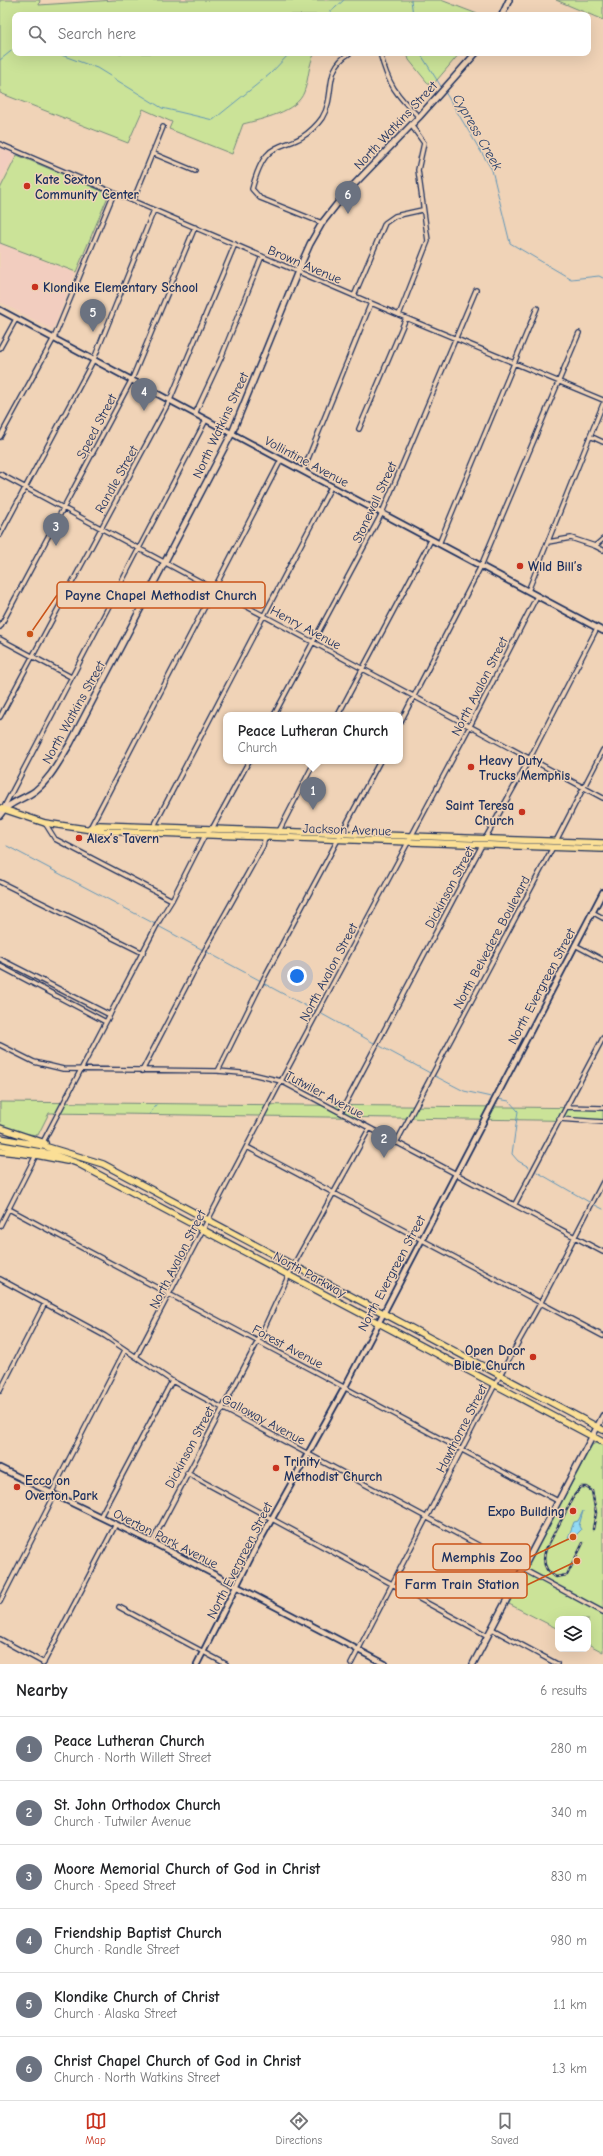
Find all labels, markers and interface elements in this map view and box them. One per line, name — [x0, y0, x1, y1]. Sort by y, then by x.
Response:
search box — [12, 12, 591, 56]
icon: search — [26, 23, 48, 45]
text: Search here — [58, 25, 136, 43]
street label: North Watkins Street — [351, 77, 441, 173]
water label: Cypress Creek — [449, 91, 506, 174]
place label: Kate Sexton Community Center — [35, 172, 140, 202]
marker: Kate Sexton Community Center — [22, 181, 32, 191]
pin: 6 — [335, 181, 361, 214]
street label: Brown Avenue — [266, 242, 344, 287]
place label: Klondike Elementary School — [43, 280, 198, 295]
marker: Klondike Elementary School — [30, 282, 40, 292]
pin: 5 — [80, 299, 106, 332]
street label: North Watkins Street — [189, 369, 252, 481]
pin: 4 — [131, 378, 157, 411]
street label: Speed Street — [73, 390, 120, 461]
street label: Vollintine Avenue — [262, 433, 352, 490]
street label: Randle Street — [92, 442, 142, 516]
street label: Stonewall Street — [349, 458, 400, 545]
pin: 3 — [43, 513, 69, 546]
place label: Wild Bill’s — [528, 559, 583, 574]
marker: Wild Bill’s — [515, 561, 525, 571]
callout: Payne Chapel Methodist Church — [57, 582, 265, 608]
text: Payne Chapel Methodist Church — [65, 587, 257, 604]
street label: Henry Avenue — [268, 603, 344, 653]
street label: North Avalon Street — [448, 633, 511, 738]
street label: North Watkins Street — [39, 657, 109, 766]
popup — [223, 712, 403, 764]
text: Peace Lutheran Church — [238, 722, 388, 740]
text: Church — [238, 740, 277, 755]
place label: Heavy Duty Trucks Memphis — [479, 753, 570, 783]
marker: Heavy Duty Trucks Memphis — [466, 762, 476, 772]
pin: 1 — [300, 777, 326, 810]
place label: Saint Teresa Church — [446, 798, 514, 828]
marker: Saint Teresa Church — [517, 807, 527, 817]
street label: Jackson Avenue — [302, 820, 392, 839]
place label: Alex’s Tavern — [87, 831, 159, 846]
marker: Alex’s Tavern — [74, 833, 84, 843]
street label: Dickinson Street — [422, 843, 478, 931]
street label: North Belvedere Boulevard — [450, 873, 533, 1011]
street label: North Avalon Street — [296, 920, 361, 1024]
street label: North Evergreen Street — [505, 925, 579, 1047]
your location — [287, 966, 307, 986]
street label: Tutwiler Avenue — [283, 1068, 367, 1122]
pin: 2 — [371, 1125, 397, 1158]
street label: North Avalon Street — [146, 1206, 209, 1311]
street label: North Evergreen Street — [355, 1212, 429, 1334]
street label: North Parkway — [271, 1248, 349, 1301]
street label: Forest Avenue — [250, 1321, 326, 1372]
place label: Open Door Bible Church — [454, 1343, 526, 1373]
marker: Open Door Bible Church — [528, 1352, 538, 1362]
street label: Hawthorne Street — [433, 1380, 491, 1475]
street label: Galloway Avenue — [219, 1391, 309, 1448]
street label: Dickinson Street — [162, 1403, 218, 1491]
place label: Trinity Methodist Church — [284, 1454, 382, 1484]
marker: Trinity Methodist Church — [271, 1463, 281, 1473]
place label: Ecco on Overton Park — [25, 1473, 99, 1503]
marker: Ecco on Overton Park — [12, 1482, 22, 1492]
street label: North Evergreen Street — [204, 1498, 276, 1621]
place label: Expo Building — [488, 1504, 565, 1519]
street label: Overton Park Avenue — [111, 1505, 221, 1572]
marker: Expo Building — [568, 1506, 578, 1516]
callout: Memphis Zoo — [433, 1544, 530, 1570]
text: Memphis Zoo — [442, 1549, 522, 1566]
callout: Farm Train Station — [396, 1572, 527, 1598]
text: Farm Train Station — [405, 1576, 519, 1593]
map controls — [555, 1616, 591, 1652]
button: layers — [555, 1616, 591, 1652]
text: Nearby — [16, 1681, 67, 1700]
text: 6 results — [540, 1683, 587, 1698]
text: Peace Lutheran Church — [54, 1732, 205, 1750]
text: 1 — [26, 1741, 32, 1756]
text: 280 m — [550, 1741, 587, 1756]
text: Church · North Willett Street — [54, 1750, 211, 1765]
text: St. John Orthodox Church — [54, 1796, 221, 1814]
text: 2 — [26, 1805, 32, 1820]
text: 340 m — [551, 1805, 587, 1820]
text: Church · Tutwiler Avenue — [54, 1814, 191, 1829]
text: Moore Memorial Church of God in Christ — [54, 1860, 320, 1878]
text: 3 — [26, 1869, 32, 1884]
text: 830 m — [551, 1869, 587, 1884]
text: Church · Speed Street — [54, 1878, 175, 1893]
text: Friendship Baptist Church — [54, 1924, 222, 1942]
text: 4 — [26, 1933, 32, 1948]
text: 980 m — [550, 1933, 587, 1948]
text: Church · Randle Street — [54, 1942, 179, 1957]
text: Klondike Church of Christ — [54, 1988, 220, 2006]
text: 5 — [26, 1997, 32, 2012]
text: 1.1 km — [553, 1997, 587, 2012]
text: Church · Alaska Street — [54, 2006, 177, 2021]
text: Christ Chapel Church of God in Christ — [54, 2052, 301, 2070]
text: 6 — [26, 2061, 32, 2076]
text: 1.3 km — [552, 2061, 587, 2076]
text: Church · North Watkins Street — [54, 2070, 220, 2085]
tab: Map — [85, 2110, 107, 2147]
tab: Directions — [276, 2110, 322, 2147]
tab: Saved — [491, 2110, 518, 2147]

